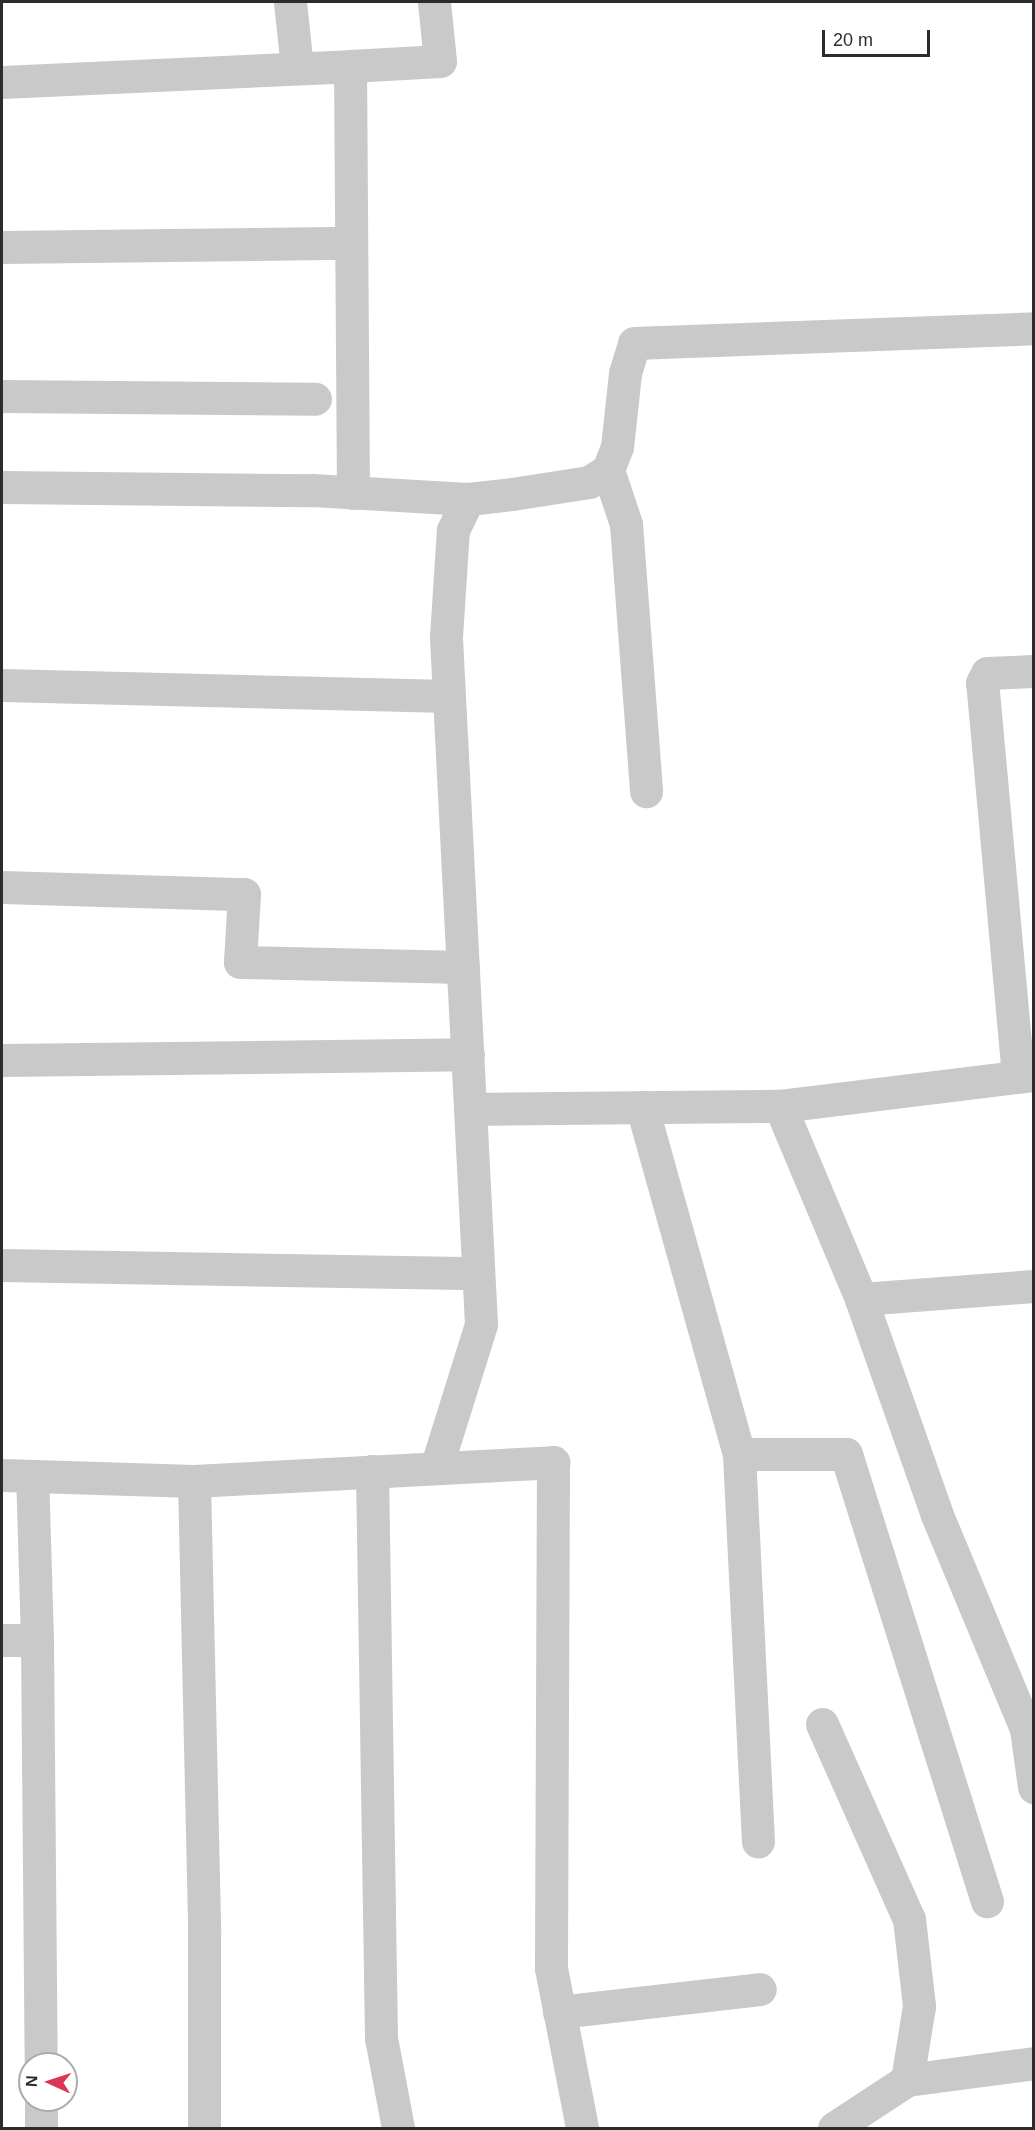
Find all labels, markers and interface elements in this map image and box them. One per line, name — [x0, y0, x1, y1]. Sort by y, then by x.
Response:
scale bar — [825, 18, 933, 56]
text: 20 m — [833, 30, 873, 50]
north arrow — [18, 2052, 78, 2112]
text: N — [23, 2075, 40, 2087]

